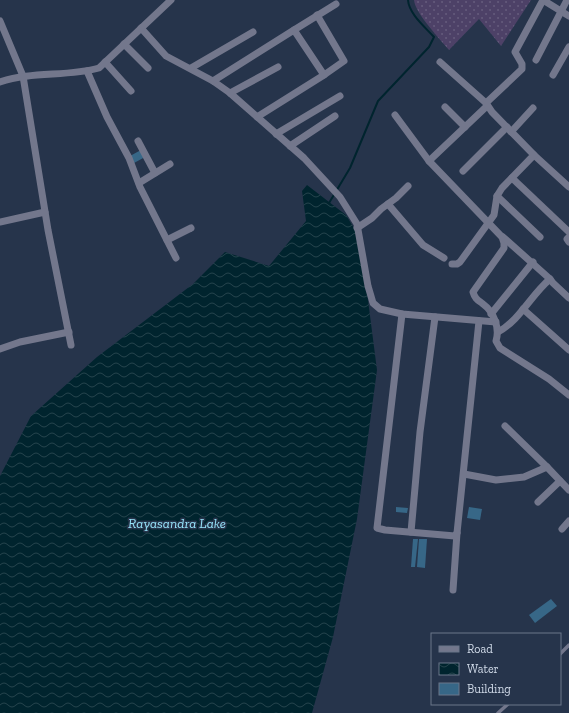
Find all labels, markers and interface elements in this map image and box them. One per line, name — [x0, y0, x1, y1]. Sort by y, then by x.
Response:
water label: Rayasandra Lake — [128, 515, 226, 532]
legend — [431, 633, 561, 705]
text: Road — [467, 642, 493, 656]
text: Water — [467, 662, 499, 676]
text: Building — [467, 682, 511, 696]

